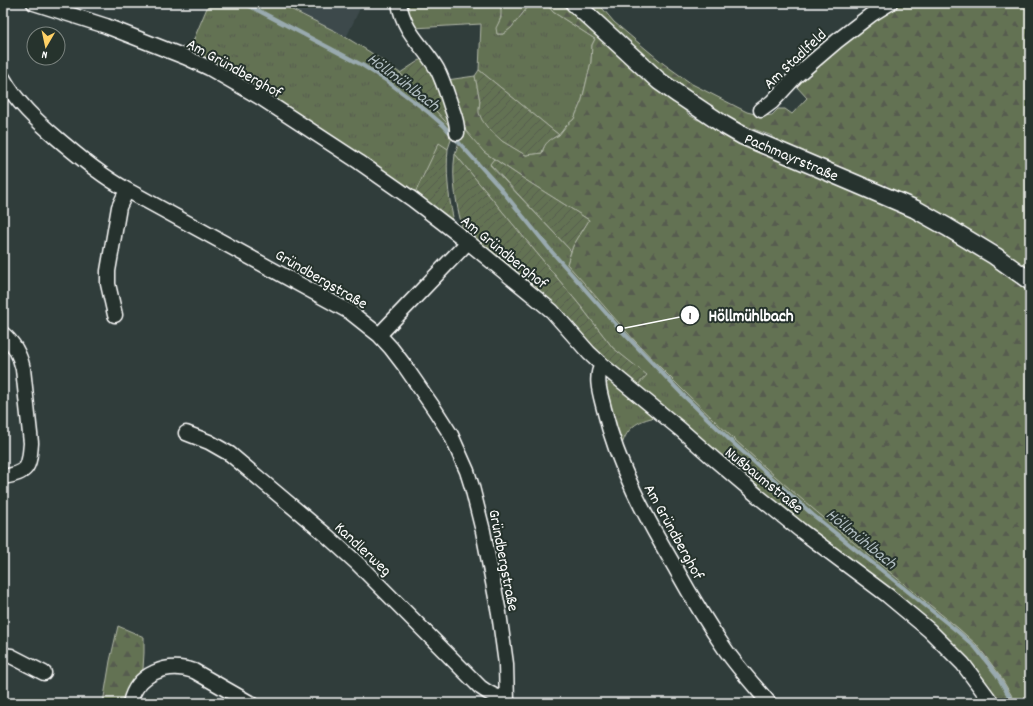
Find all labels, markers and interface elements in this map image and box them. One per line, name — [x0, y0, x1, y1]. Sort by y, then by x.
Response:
street label: Am Stadlfeld — [759, 24, 832, 95]
north arrow — [26, 26, 66, 66]
street label: Am Gründberghof — [182, 33, 286, 105]
text: N — [40, 45, 49, 62]
water label: Höllmühlbach — [361, 48, 444, 119]
street label: Pachmayrstraße — [740, 128, 842, 188]
street label: Am Gründberghof — [455, 211, 552, 296]
street label: Gründbergstraße — [270, 244, 371, 316]
callout: Höllmühlbach — [680, 300, 802, 329]
text: Höllmühlbach — [708, 306, 794, 330]
text: 1 — [689, 308, 692, 325]
street label: Nußbaumstraße — [719, 442, 808, 520]
street label: Am Gründberghof — [637, 480, 709, 585]
water label: Höllmühlbach — [819, 504, 902, 577]
street label: Gründbergstraße — [481, 508, 524, 613]
street label: Kandlerweg — [329, 517, 396, 582]

